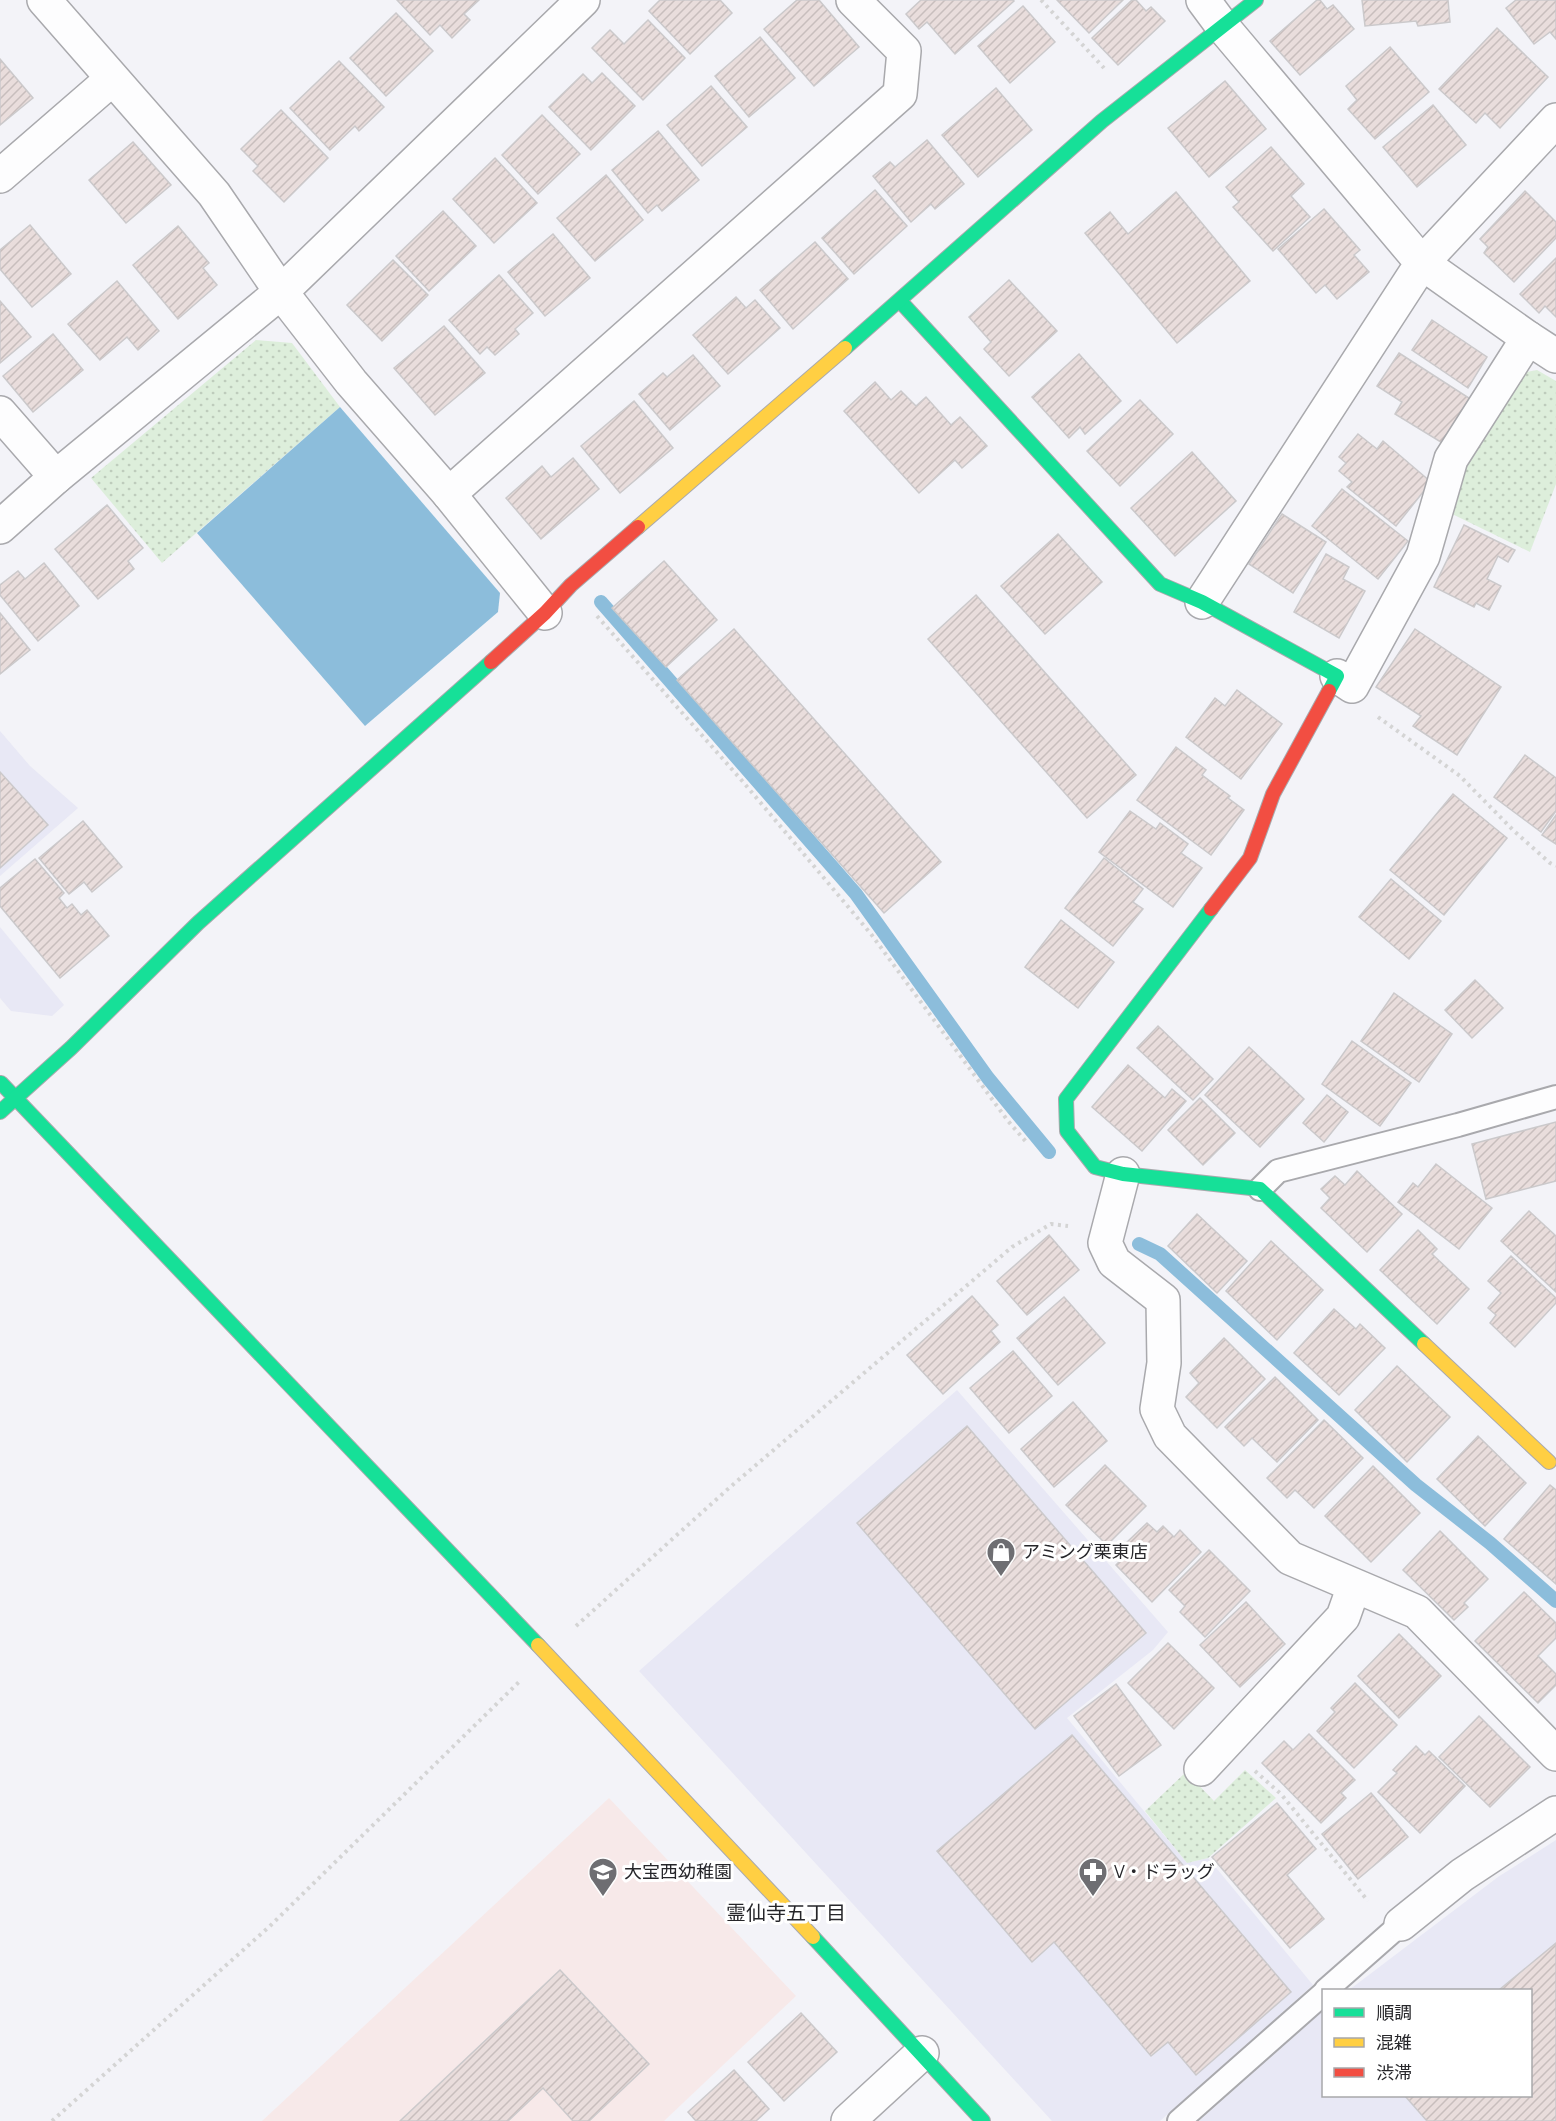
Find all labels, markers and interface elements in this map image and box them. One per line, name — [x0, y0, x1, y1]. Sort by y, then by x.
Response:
shop icon: アミング栗東店 — [985, 1536, 1017, 1578]
place label: アミング栗東店 — [1022, 1539, 1148, 1563]
school or university icon: 大宝西幼稚園 — [587, 1856, 619, 1898]
pharmacy icon: V・ドラッグ — [1077, 1856, 1109, 1898]
place label: 大宝西幼稚園 — [624, 1859, 732, 1883]
place label: V・ドラッグ — [1114, 1859, 1215, 1883]
district label: 霊仙寺五丁目 — [726, 1899, 846, 1926]
legend — [1322, 1989, 1532, 2097]
text: 順調 — [1376, 2000, 1412, 2024]
text: 混雑 — [1376, 2030, 1412, 2054]
text: 渋滞 — [1376, 2060, 1412, 2084]

